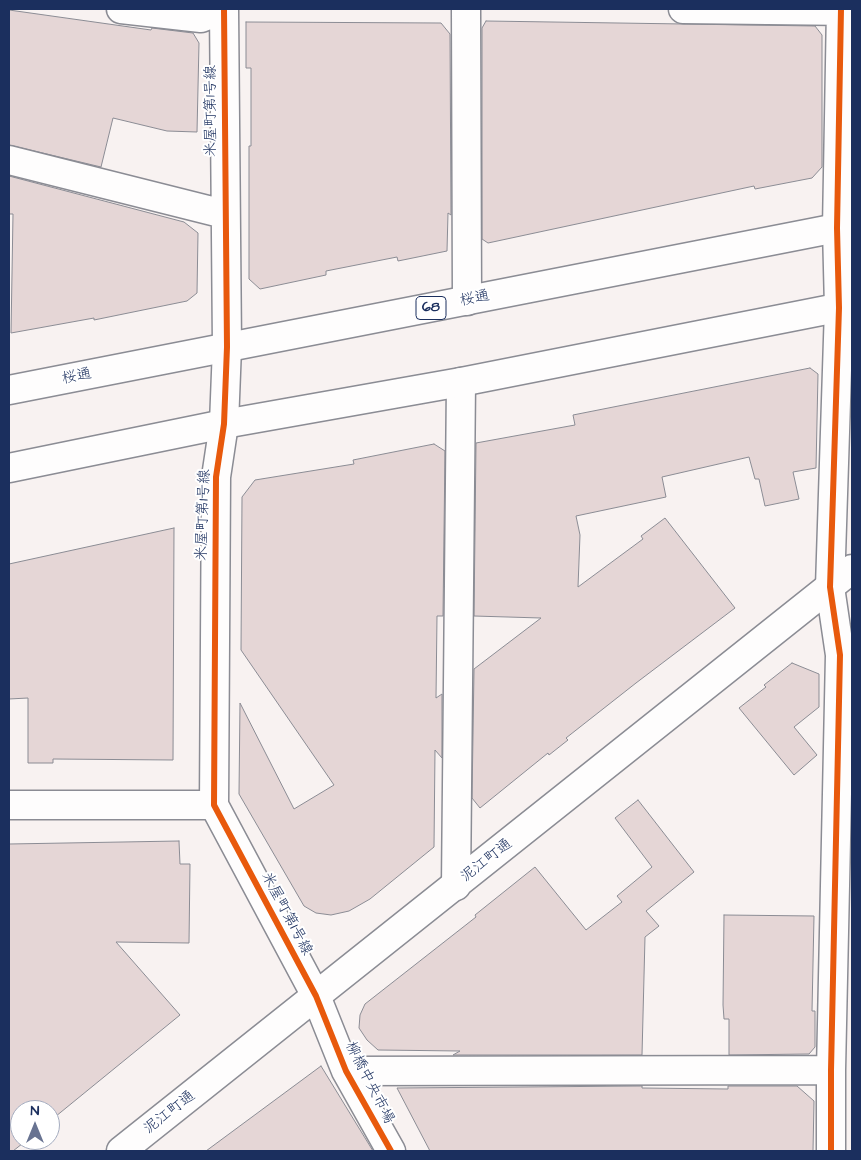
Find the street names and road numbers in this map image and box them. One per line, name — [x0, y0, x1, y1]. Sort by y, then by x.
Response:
street label: 米屋町第1号線 — [203, 65, 221, 157]
street label: 桜通 — [459, 287, 491, 311]
road number: 68 — [416, 296, 446, 320]
street label: 桜通 — [61, 365, 93, 389]
street label: 米屋町第1号線 — [193, 469, 215, 561]
street label: 泥江町通 — [458, 835, 516, 887]
street label: 米屋町第1号線 — [256, 869, 316, 959]
street label: 柳橋中央市場 — [341, 1039, 397, 1127]
street label: 泥江町通 — [141, 1087, 199, 1139]

